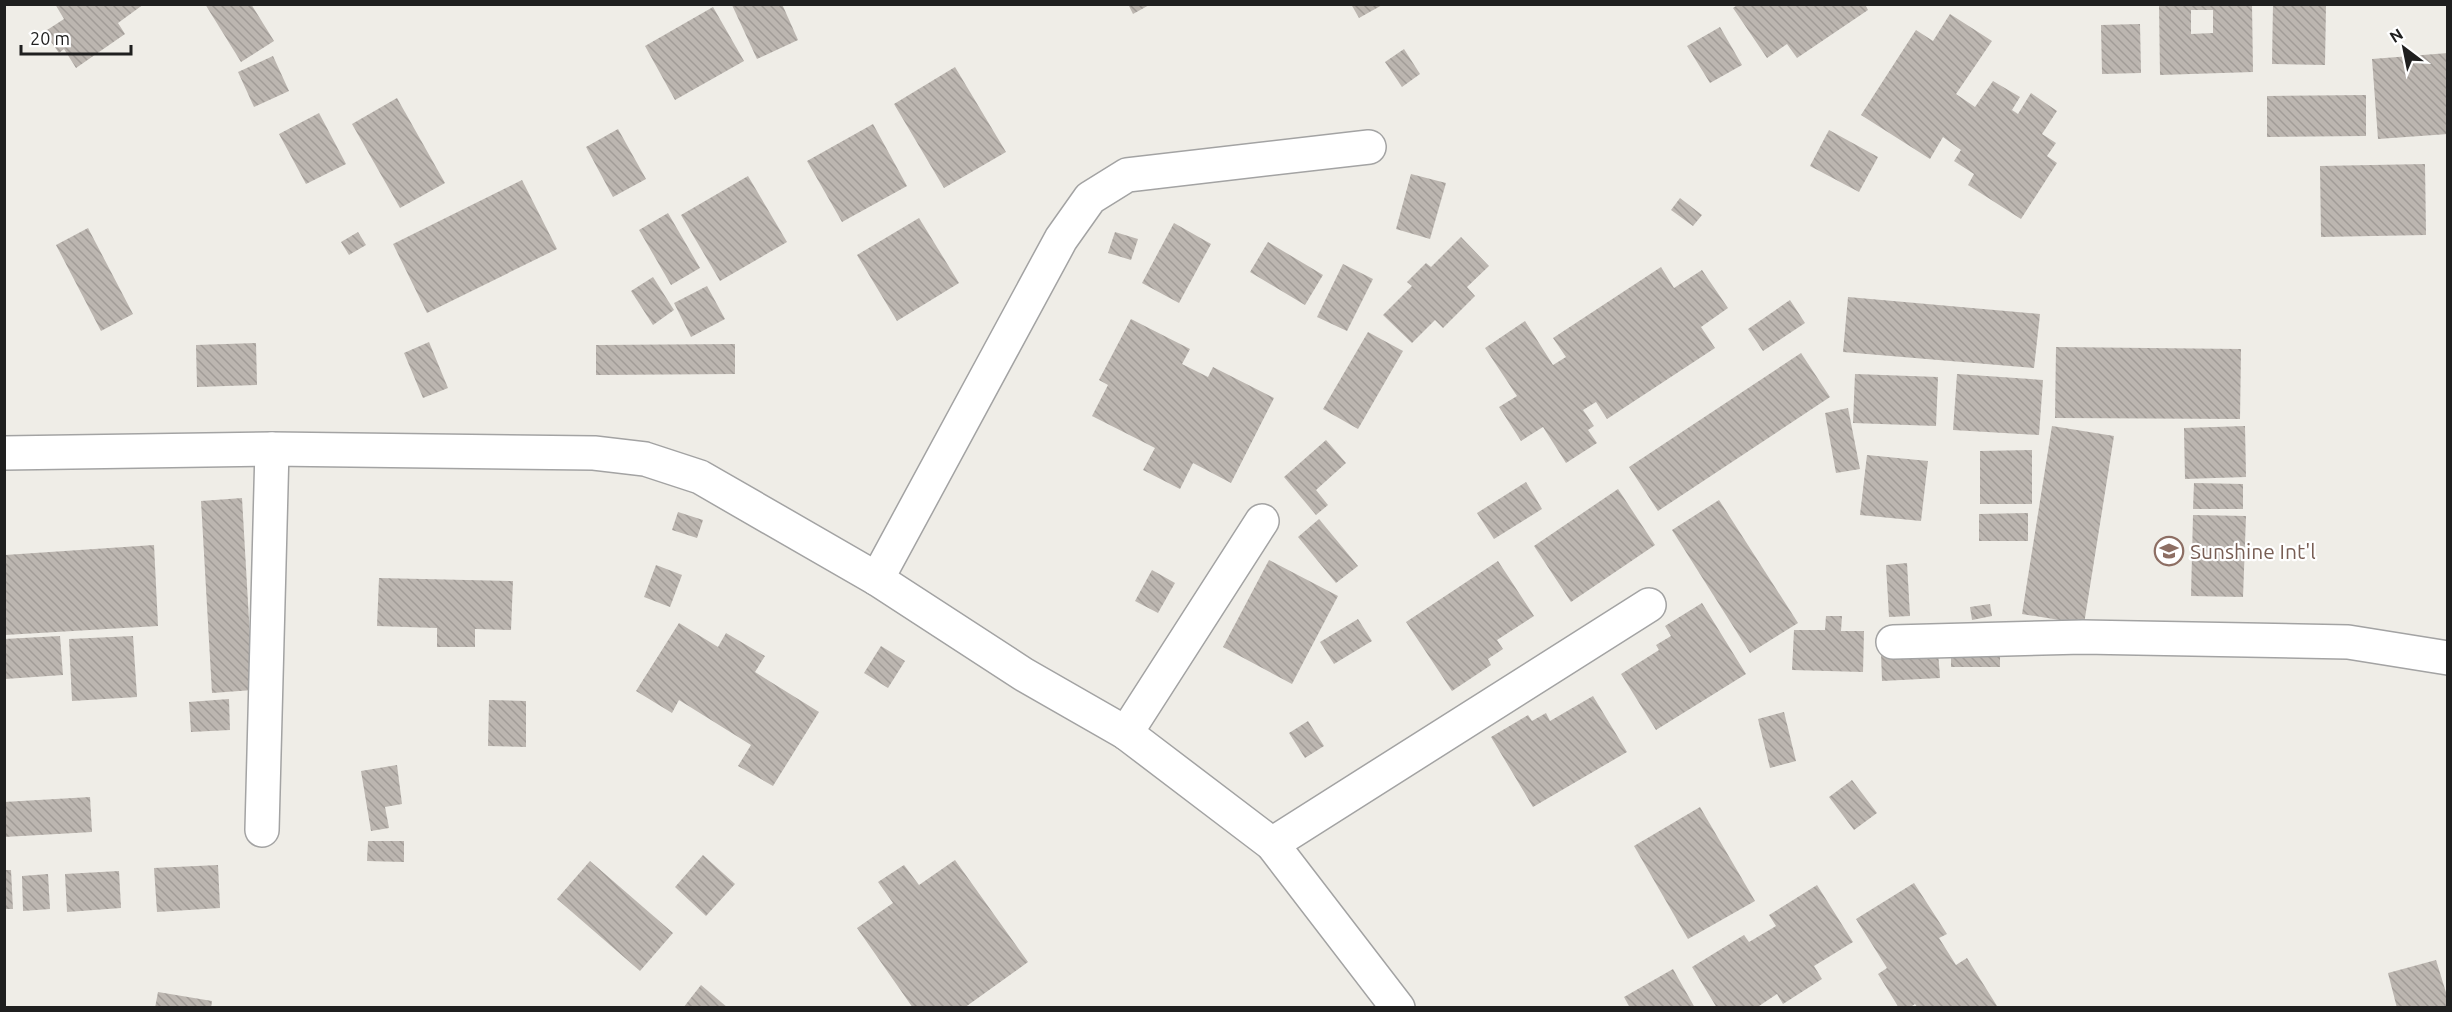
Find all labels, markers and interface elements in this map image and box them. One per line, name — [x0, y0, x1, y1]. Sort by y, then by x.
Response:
scale bar — [21, 18, 130, 56]
north arrow — [2374, 18, 2434, 78]
text: N — [2386, 24, 2406, 46]
text: 20 m — [30, 28, 70, 48]
school or university icon: Sunshine Int'l — [2153, 535, 2185, 567]
place label: Sunshine Int'l — [2190, 539, 2316, 563]

